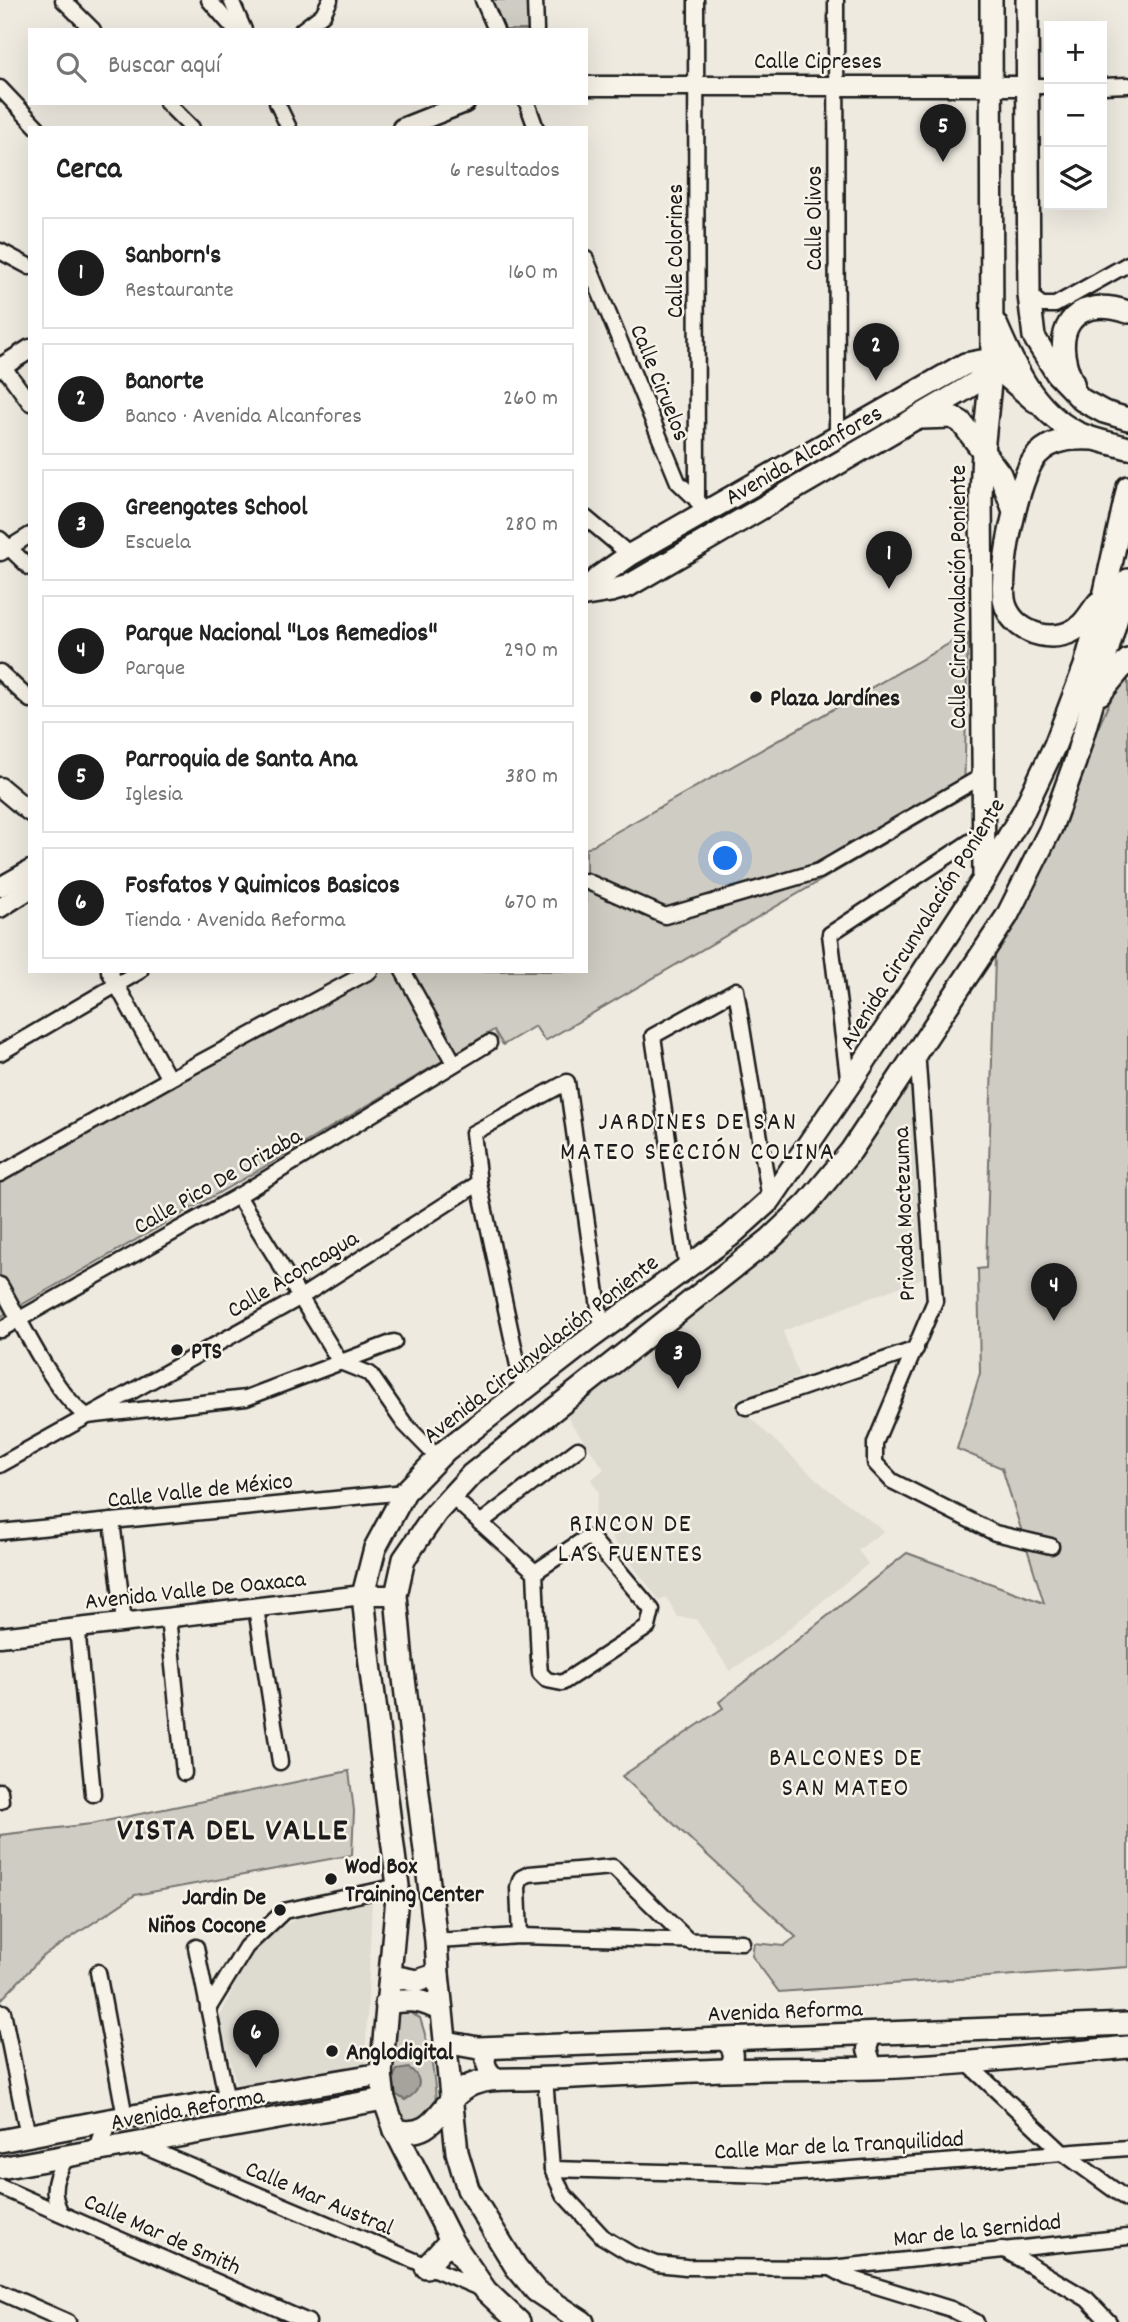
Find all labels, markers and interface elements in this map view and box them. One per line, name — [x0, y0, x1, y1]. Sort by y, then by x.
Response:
map controls — [1044, 21, 1107, 210]
button: + — [1044, 21, 1107, 84]
search box — [28, 28, 588, 105]
street label: Calle Cipreses — [754, 46, 882, 80]
icon: search — [52, 48, 90, 86]
text: Buscar aquí — [108, 48, 220, 85]
button: − — [1044, 84, 1107, 147]
pin: 5 — [920, 104, 966, 162]
button: layers — [1044, 147, 1107, 210]
text: Cerca — [56, 150, 121, 193]
text: 6 resultados — [450, 155, 560, 188]
street label: Calle Olivos — [799, 165, 833, 271]
street label: Calle Colorines — [660, 184, 694, 318]
text: Sanborn's — [125, 238, 221, 275]
text: 1 — [78, 257, 84, 290]
text: 160 m — [508, 257, 558, 290]
text: Restaurante — [125, 275, 234, 308]
street label: Calle Ciruelos — [619, 320, 697, 447]
pin: 2 — [853, 323, 899, 381]
text: Banorte — [125, 364, 204, 401]
text: 2 — [76, 383, 86, 416]
text: 260 m — [503, 383, 558, 416]
street label: Avenida Alcanfores — [719, 398, 890, 515]
text: Banco · Avenida Alcanfores — [125, 401, 362, 434]
street label: Calle Circunvalación Poniente — [943, 465, 977, 729]
text: Greengates School — [125, 490, 307, 527]
text: 3 — [76, 509, 86, 542]
text: 280 m — [505, 509, 558, 542]
text: Escuela — [125, 527, 191, 560]
pin: 1 — [866, 531, 912, 589]
text: Parque Nacional "Los Remedios" — [125, 616, 437, 653]
text: 4 — [76, 635, 86, 668]
text: 290 m — [504, 635, 558, 668]
text: Parque — [125, 653, 185, 686]
place label: Plaza Jardínes — [770, 683, 900, 717]
marker: Plaza Jardínes — [748, 689, 764, 705]
text: Parroquia de Santa Ana — [125, 742, 357, 779]
text: 5 — [76, 761, 86, 794]
text: 380 m — [505, 761, 558, 794]
text: Iglesia — [125, 779, 182, 812]
street label: Avenida Circunvalación Poniente — [832, 792, 1015, 1057]
your location — [708, 841, 742, 875]
text: Fosfatos Y Quimicos Basicos — [125, 868, 400, 905]
text: 6 — [75, 887, 87, 920]
text: 670 m — [504, 887, 558, 920]
text: Tienda · Avenida Reforma — [125, 905, 345, 938]
district label: JARDINES DE SAN MATEO SECCIÓN COLINA — [560, 1105, 836, 1172]
street label: Calle Pico De Orizaba — [128, 1120, 310, 1245]
street label: Privada Moctezuma — [886, 1125, 926, 1302]
street label: Calle Aconcagua — [221, 1222, 366, 1328]
street label: Avenida Circunvalación Poniente — [417, 1247, 667, 1453]
pin: 4 — [1031, 1263, 1077, 1321]
pin: 3 — [655, 1331, 701, 1389]
place label: PTS — [191, 1336, 222, 1370]
marker: PTS — [169, 1342, 185, 1358]
street label: Calle Valle de México — [106, 1465, 295, 1519]
district label: RINCON DE LAS FUENTES — [558, 1507, 704, 1574]
street label: Avenida Valle De Oaxaca — [83, 1563, 308, 1620]
district label: BALCONES DE SAN MATEO — [769, 1741, 923, 1808]
district label: VISTA DEL VALLE — [117, 1810, 349, 1856]
place label: Wod Box Training Center — [345, 1851, 485, 1913]
marker: Wod Box Training Center — [323, 1871, 339, 1887]
place label: Jardin De Niños Cocone — [148, 1882, 266, 1944]
marker: Jardin De Niños Cocone — [272, 1902, 288, 1918]
street label: Avenida Reforma — [707, 1993, 864, 2033]
pin: 6 — [233, 2010, 279, 2068]
place label: Anglodigital — [346, 2037, 454, 2071]
marker: Anglodigital — [324, 2043, 340, 2059]
street label: Avenida Reforma — [108, 2081, 268, 2141]
street label: Calle Mar de la Tranquilidad — [713, 2123, 965, 2171]
street label: Calle Mar Austral — [239, 2153, 399, 2247]
street label: Calle Mar de Smith — [78, 2186, 246, 2286]
street label: Mar de la Sernidad — [892, 2206, 1063, 2258]

